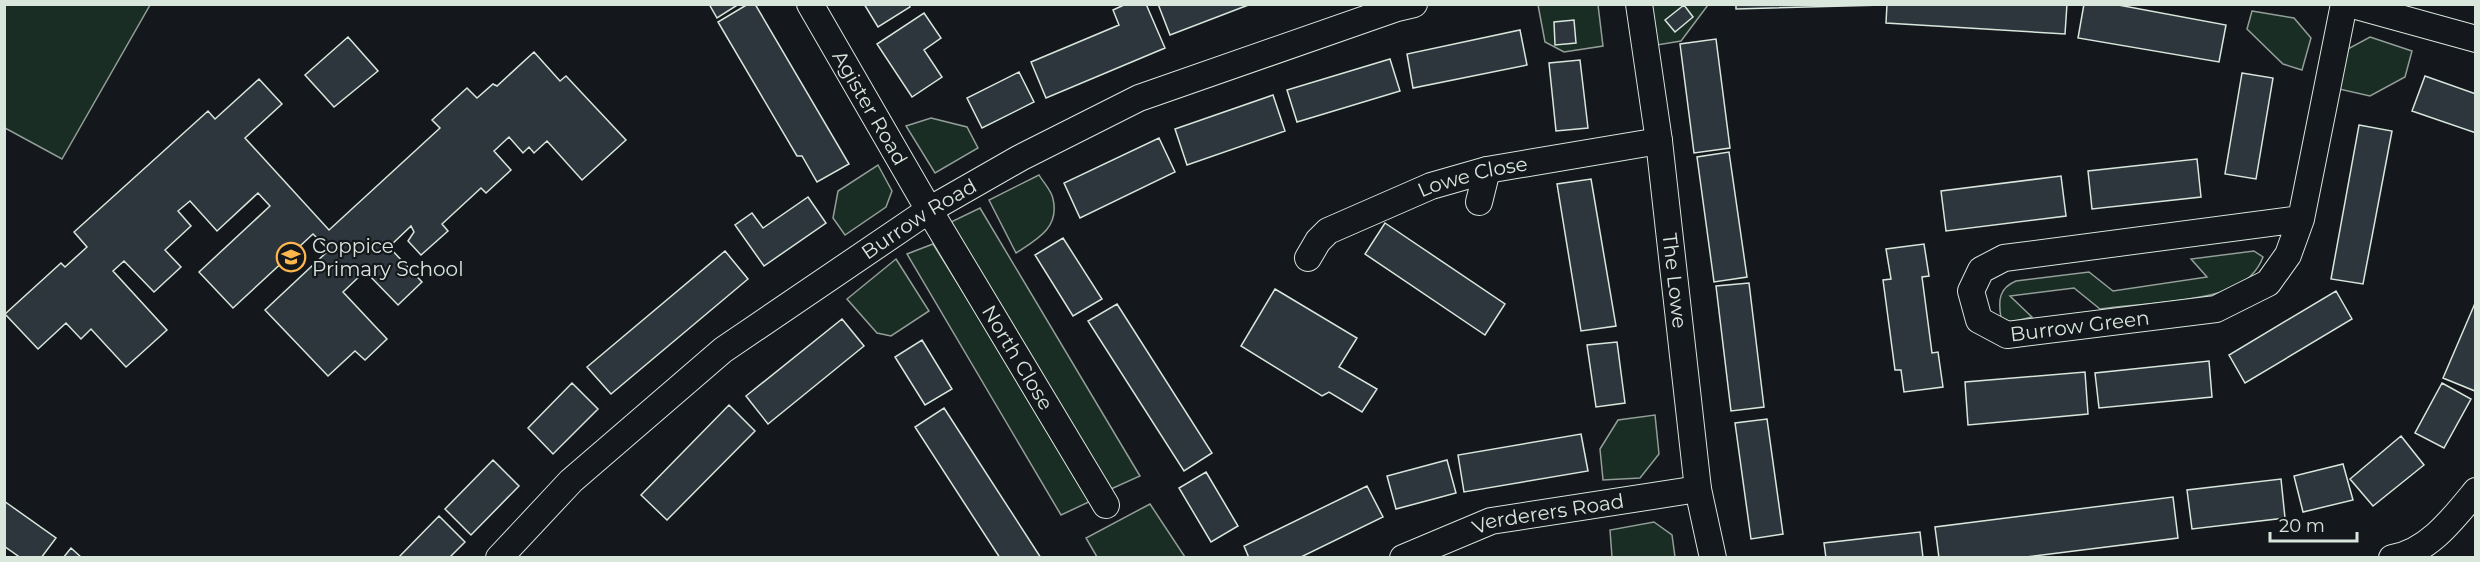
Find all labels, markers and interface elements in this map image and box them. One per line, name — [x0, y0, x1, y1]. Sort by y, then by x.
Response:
street label: Agister Road — [827, 46, 913, 170]
street label: Lowe Close — [1414, 151, 1529, 202]
street label: Burrow Road — [857, 173, 981, 264]
street label: The Lowe — [1657, 232, 1692, 330]
place label: Coppice Primary School — [312, 234, 464, 281]
school or university icon: Coppice Primary School — [275, 241, 307, 273]
street label: North Close — [977, 301, 1058, 414]
street label: Burrow Green — [2009, 305, 2151, 347]
street label: Verderers Road — [1469, 489, 1626, 540]
scale bar — [2270, 505, 2357, 543]
text: 20 m — [2279, 515, 2325, 537]

